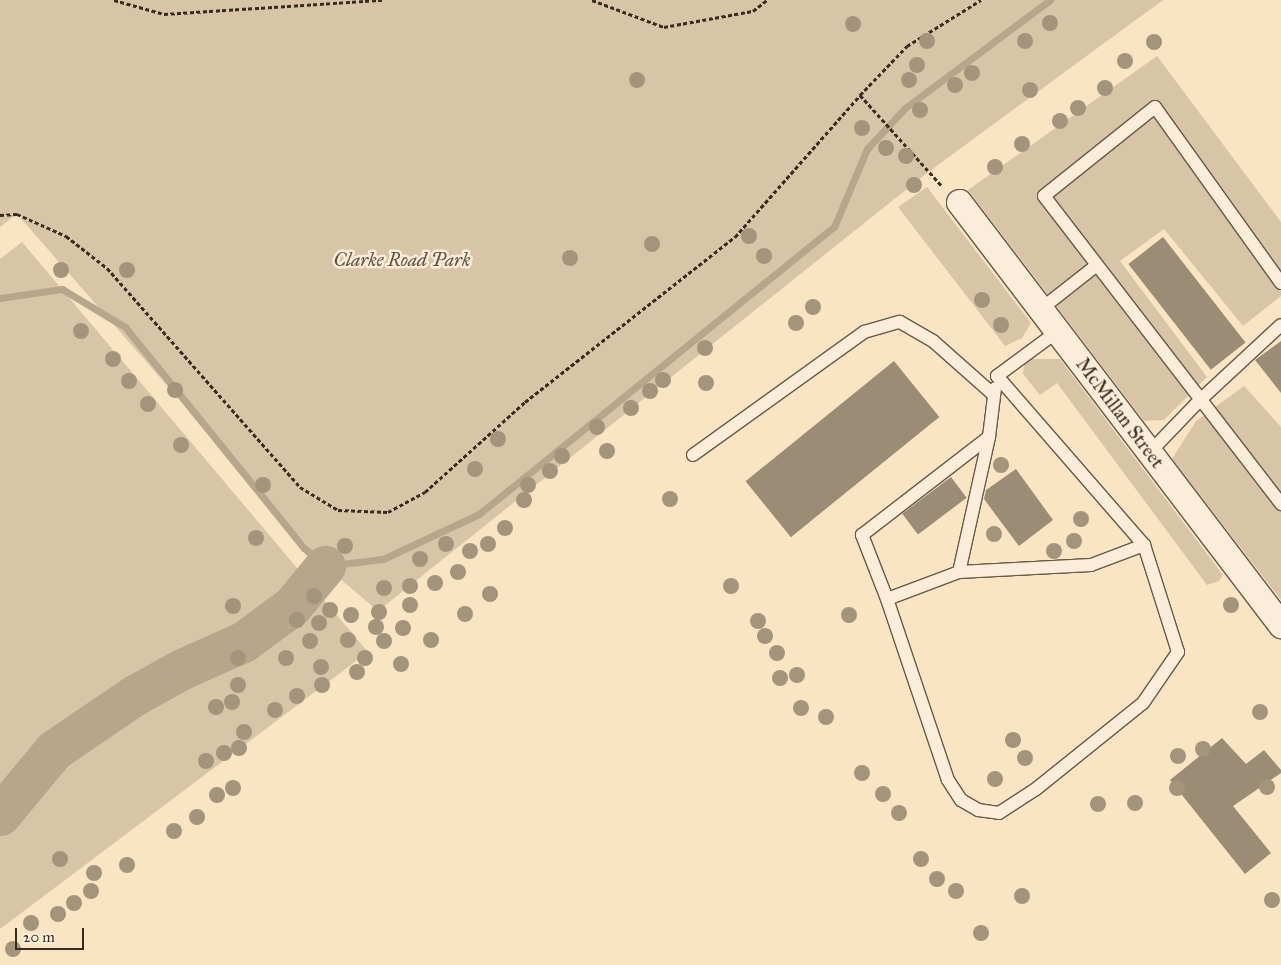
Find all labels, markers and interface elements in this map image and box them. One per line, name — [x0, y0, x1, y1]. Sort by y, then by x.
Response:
park label: Clarke Road Park — [334, 249, 470, 271]
street label: McMillan Street — [1071, 353, 1169, 473]
scale bar — [18, 918, 86, 950]
text: 20 m — [23, 928, 55, 946]

